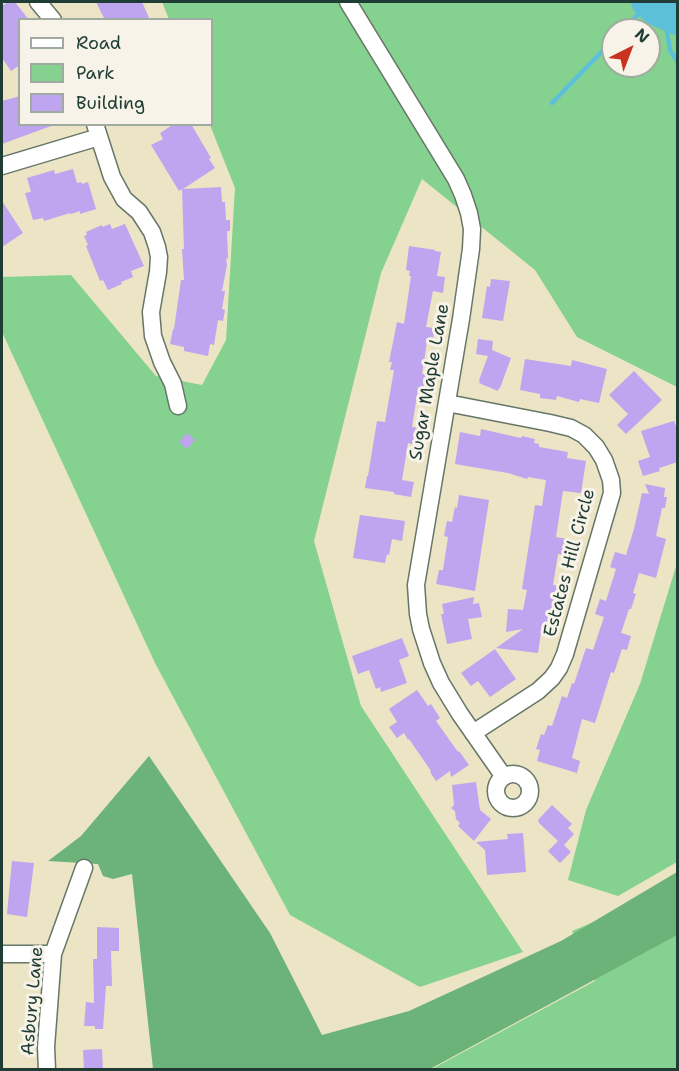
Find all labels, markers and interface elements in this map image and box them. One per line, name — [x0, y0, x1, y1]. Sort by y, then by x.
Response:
legend — [18, 18, 213, 126]
north arrow — [601, 18, 661, 78]
text: N — [630, 24, 654, 48]
text: Road — [76, 31, 121, 55]
text: Park — [76, 61, 115, 85]
text: Building — [76, 91, 145, 115]
street label: Sugar Maple Lane — [406, 302, 454, 462]
street label: Estates Hill Circle — [540, 487, 600, 639]
street label: Asbury Lane — [17, 946, 49, 1056]

